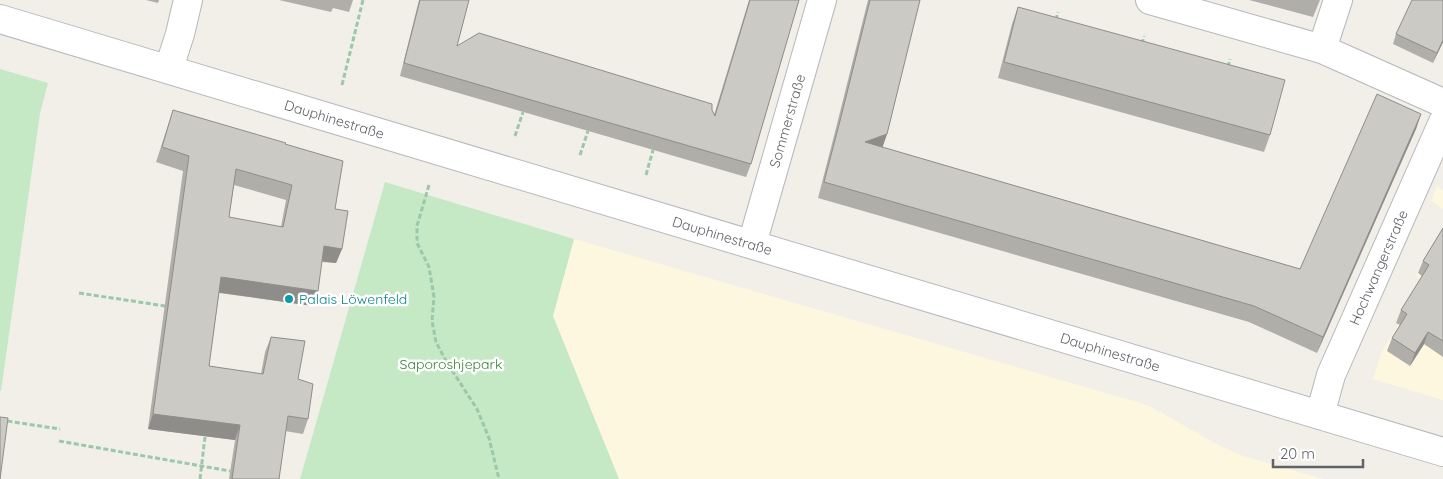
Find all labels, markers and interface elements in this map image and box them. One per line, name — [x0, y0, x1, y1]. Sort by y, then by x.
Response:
street label: Sommerstraße — [765, 72, 809, 170]
street label: Dauphinestraße — [282, 96, 386, 143]
street label: Hochwangerstraße — [1345, 207, 1412, 328]
street label: Dauphinestraße — [670, 212, 774, 259]
place label: Palais Löwenfeld — [299, 290, 407, 308]
marker: Palais Löwenfeld — [283, 293, 295, 305]
street label: Dauphinestraße — [1058, 329, 1162, 376]
park label: Saporoshjepark — [400, 355, 502, 373]
scale bar — [1273, 436, 1363, 468]
text: 20 m — [1280, 444, 1315, 463]

